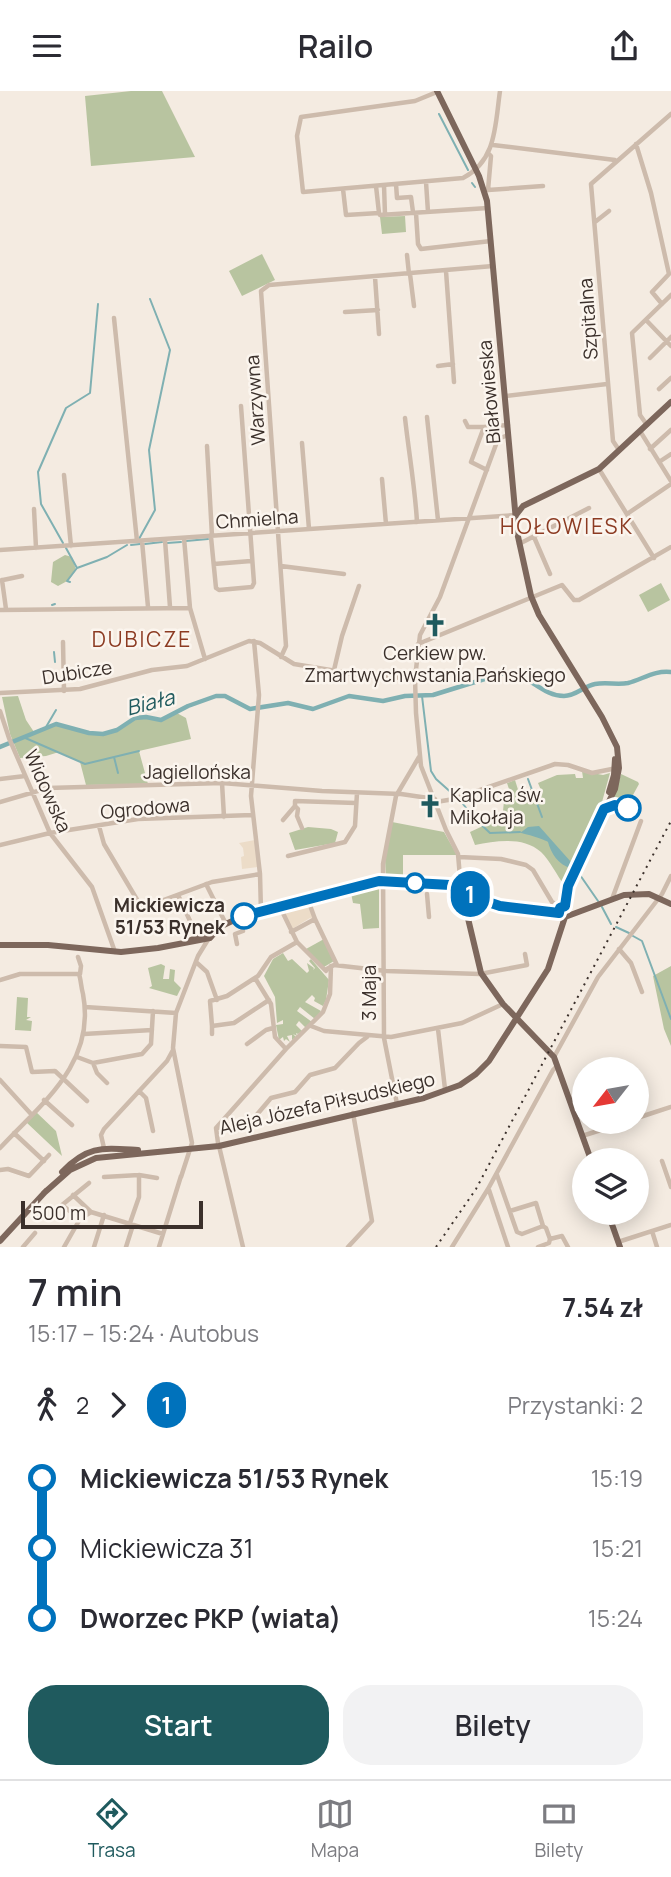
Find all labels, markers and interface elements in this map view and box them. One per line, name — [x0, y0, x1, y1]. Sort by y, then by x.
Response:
text: Railo — [298, 24, 373, 68]
icon: menu — [28, 27, 66, 65]
icon: share — [605, 27, 643, 65]
street label: Szpitalna — [572, 277, 604, 361]
street label: Białowieska — [472, 339, 506, 445]
street label: Warzywna — [239, 354, 271, 446]
street label: Chmielna — [215, 503, 299, 535]
district label: HOŁOWIESK — [500, 512, 634, 540]
church icon: Cerkiew pw. Zmartwychwstania Pańskiego — [421, 611, 449, 639]
district label: DUBICZE — [92, 625, 192, 653]
place label: Cerkiew pw. Zmartwychwstania Pańskiego — [304, 640, 566, 688]
street label: Dubicze — [40, 654, 114, 690]
water label: Biała — [123, 682, 178, 721]
street label: Widowska — [18, 745, 78, 837]
street label: Jagiellońska — [143, 759, 251, 785]
place label: Kaplica św. Mikołaja — [450, 782, 544, 830]
street label: Ogrodowa — [99, 791, 191, 825]
church icon: Kaplica św. Mikołaja — [416, 792, 444, 820]
unlabelled marker — [615, 795, 641, 821]
line badge: 1 — [447, 871, 493, 917]
unlabelled marker — [405, 873, 425, 893]
text: 1 — [465, 877, 475, 910]
place label: Mickiewicza 51/53 Rynek — [114, 892, 226, 940]
marker: Mickiewicza 51/53 Rynek — [231, 903, 257, 929]
street label: 3 Maja — [356, 965, 382, 1021]
north arrow — [572, 1057, 649, 1134]
map controls — [572, 1057, 649, 1225]
street label: Aleja Józefa Piłsudskiego — [217, 1066, 437, 1140]
button: layers — [572, 1148, 649, 1225]
scale bar — [21, 1198, 203, 1230]
text: 500 m — [32, 1200, 86, 1226]
text: 7 min — [28, 1265, 122, 1317]
text: 7.54 zł — [562, 1289, 643, 1325]
text: 15:17 – 15:24 · Autobus — [28, 1317, 259, 1349]
icon: walk — [28, 1386, 66, 1424]
icon: forward — [99, 1386, 137, 1424]
text: 1 — [161, 1388, 172, 1421]
text: 2 — [76, 1389, 89, 1421]
text: Przystanki: 2 — [508, 1389, 643, 1421]
text: Mickiewicza 51/53 Rynek — [80, 1460, 388, 1496]
text: 15:19 — [591, 1462, 643, 1494]
text: Mickiewicza 31 — [80, 1530, 254, 1566]
text: 15:21 — [592, 1532, 643, 1564]
text: Dworzec PKP (wiata) — [80, 1600, 341, 1636]
text: 15:24 — [588, 1602, 643, 1634]
button: Start — [28, 1685, 329, 1765]
button: Bilety — [343, 1685, 643, 1765]
tab: Trasa — [88, 1795, 136, 1863]
tab: Mapa — [311, 1795, 359, 1863]
tab: Bilety — [534, 1795, 583, 1863]

